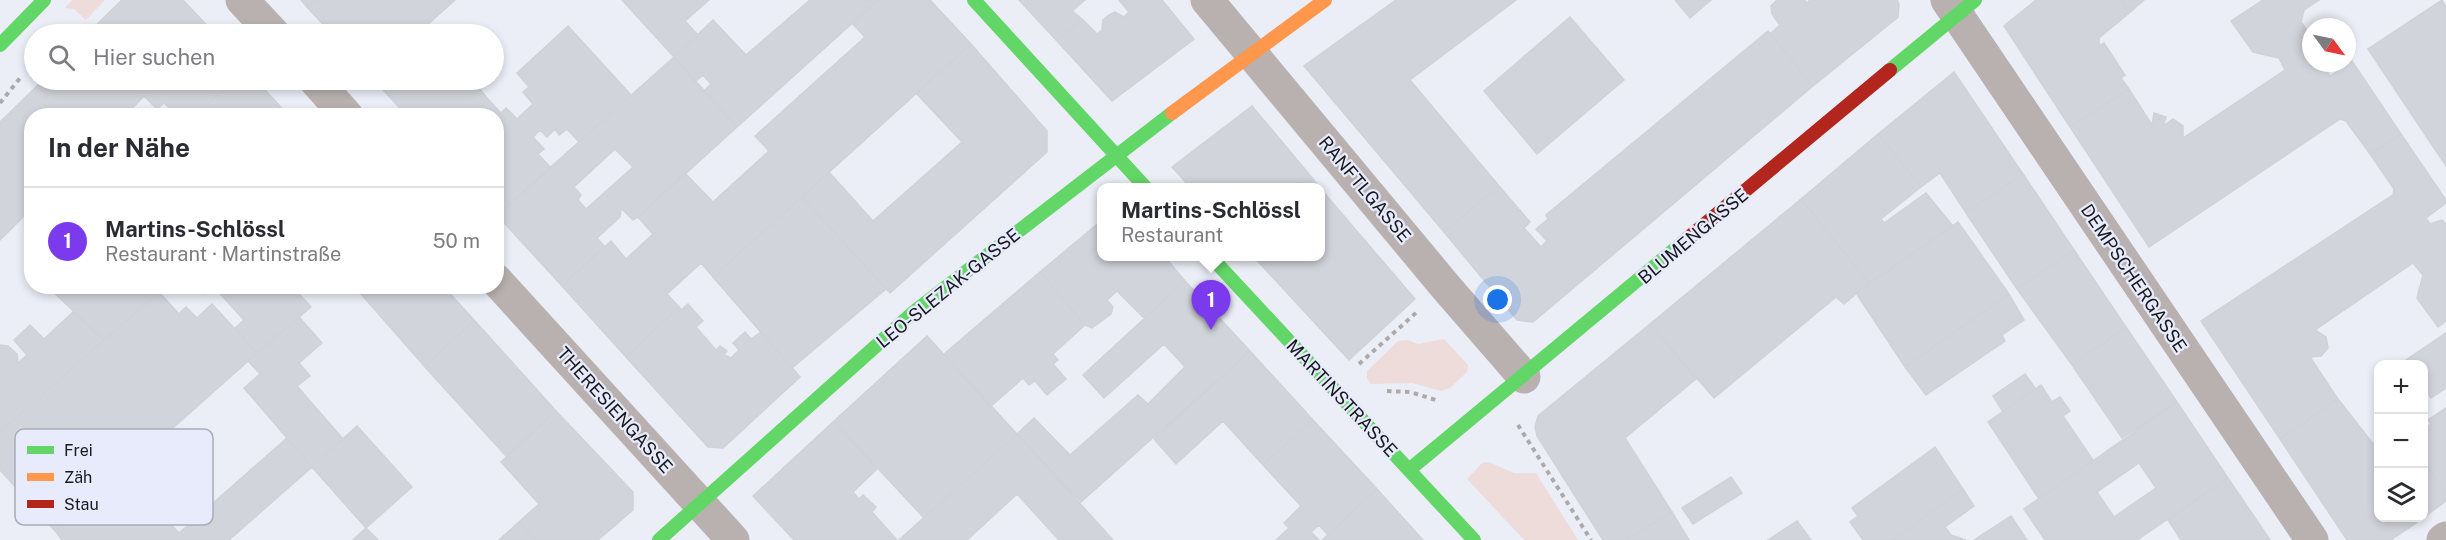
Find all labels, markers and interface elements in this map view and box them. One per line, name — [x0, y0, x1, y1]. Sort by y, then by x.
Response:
north arrow — [2302, 18, 2356, 72]
search box — [24, 24, 504, 90]
icon: search — [45, 41, 78, 74]
text: Hier suchen — [93, 44, 215, 70]
text: In der Nähe — [48, 132, 190, 163]
street label: RANFTLGASSE — [1315, 132, 1415, 246]
popup — [1097, 183, 1325, 261]
street label: BLUMENGASSE — [1634, 184, 1752, 288]
text: Martins-Schlössl — [1121, 197, 1301, 223]
street label: DEMPSCHERGASSE — [2077, 200, 2191, 356]
text: Martins-Schlössl — [105, 216, 285, 242]
text: Restaurant — [1121, 223, 1223, 247]
street label: LEO-SLEZAK-GASSE — [872, 224, 1024, 352]
text: 1 — [63, 229, 72, 253]
text: 50 m — [433, 229, 480, 253]
text: Restaurant · Martinstraße — [105, 242, 341, 266]
pin: 1 — [1192, 280, 1230, 330]
your location — [1483, 285, 1512, 314]
street label: MARTINSTRASSE — [1282, 335, 1402, 461]
street label: THERESIENGASSE — [553, 343, 677, 477]
map controls — [2374, 360, 2428, 522]
button: + — [2374, 360, 2428, 414]
button: − — [2374, 414, 2428, 468]
legend — [15, 429, 213, 525]
text: Frei — [64, 441, 93, 460]
text: Zäh — [64, 468, 92, 487]
button: layers — [2374, 468, 2428, 522]
text: Stau — [64, 495, 99, 514]

